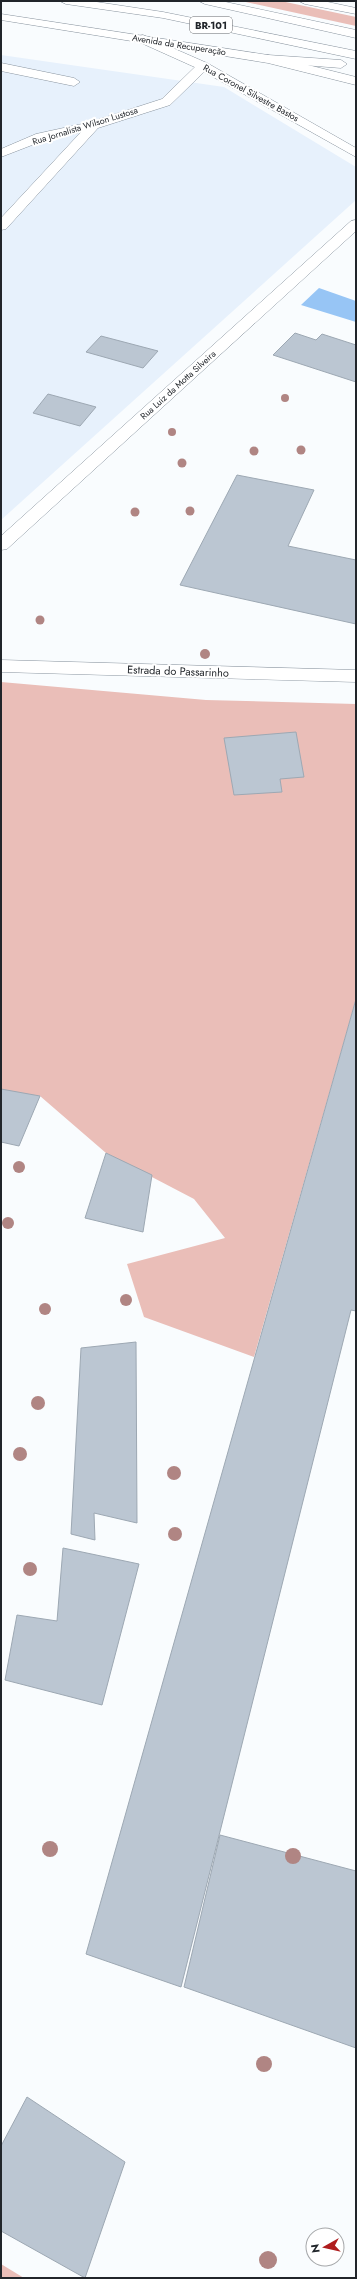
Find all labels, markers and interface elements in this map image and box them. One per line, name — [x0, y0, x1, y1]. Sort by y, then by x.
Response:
road number: BR-101 — [190, 17, 232, 33]
street label: Avenida da Recuperação — [131, 31, 227, 58]
street label: Rua Coronel Silvestre Bastos — [201, 61, 302, 124]
street label: Rua Jornalista Wilson Lustosa — [30, 103, 139, 148]
street label: Rua Luiz da Motta Silveira — [137, 347, 218, 422]
street label: Estrada do Passarinho — [127, 661, 229, 681]
north arrow — [305, 2227, 345, 2267]
text: N — [307, 2243, 324, 2254]

